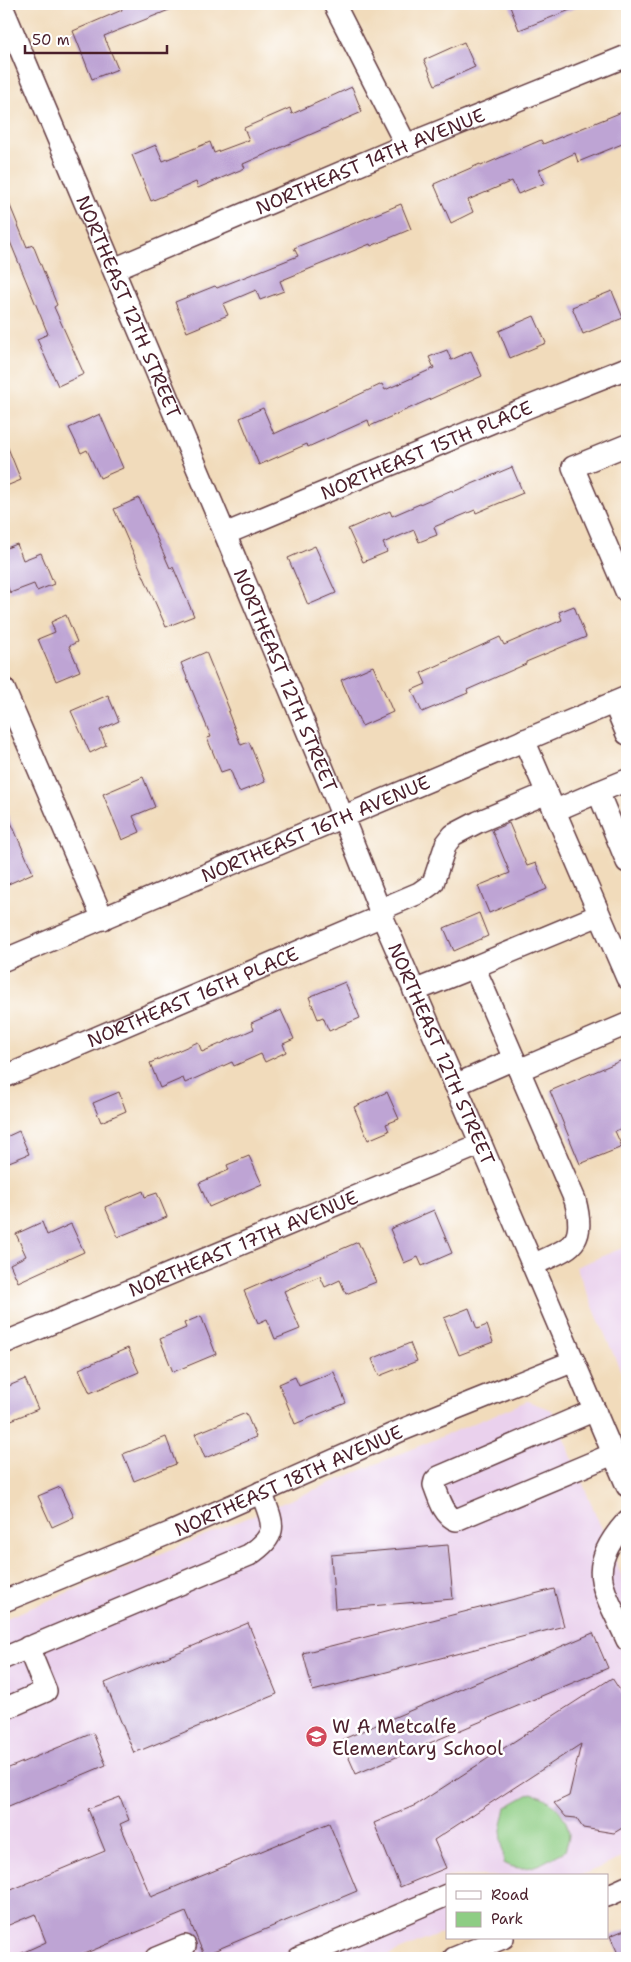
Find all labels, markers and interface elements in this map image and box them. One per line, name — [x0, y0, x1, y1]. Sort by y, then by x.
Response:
scale bar — [25, 22, 168, 54]
text: 50 m — [32, 30, 70, 50]
street label: NORTHEAST 14TH AVENUE — [252, 102, 489, 220]
street label: NORTHEAST 12TH STREET — [71, 191, 187, 422]
street label: NORTHEAST 15TH PLACE — [316, 394, 536, 505]
street label: NORTHEAST 12TH STREET — [228, 565, 344, 796]
street label: NORTHEAST 16TH AVENUE — [197, 769, 434, 888]
street label: NORTHEAST 12TH STREET — [383, 939, 501, 1169]
street label: NORTHEAST 16TH PLACE — [83, 941, 302, 1053]
street label: NORTHEAST 17TH AVENUE — [124, 1184, 362, 1302]
street label: NORTHEAST 18TH AVENUE — [170, 1419, 407, 1542]
place label: W A Metcalfe Elementary School — [332, 1714, 503, 1761]
school or university icon: W A Metcalfe Elementary School — [304, 1725, 328, 1749]
legend — [446, 1874, 608, 1940]
text: Road — [491, 1885, 529, 1905]
text: Park — [491, 1909, 523, 1929]

